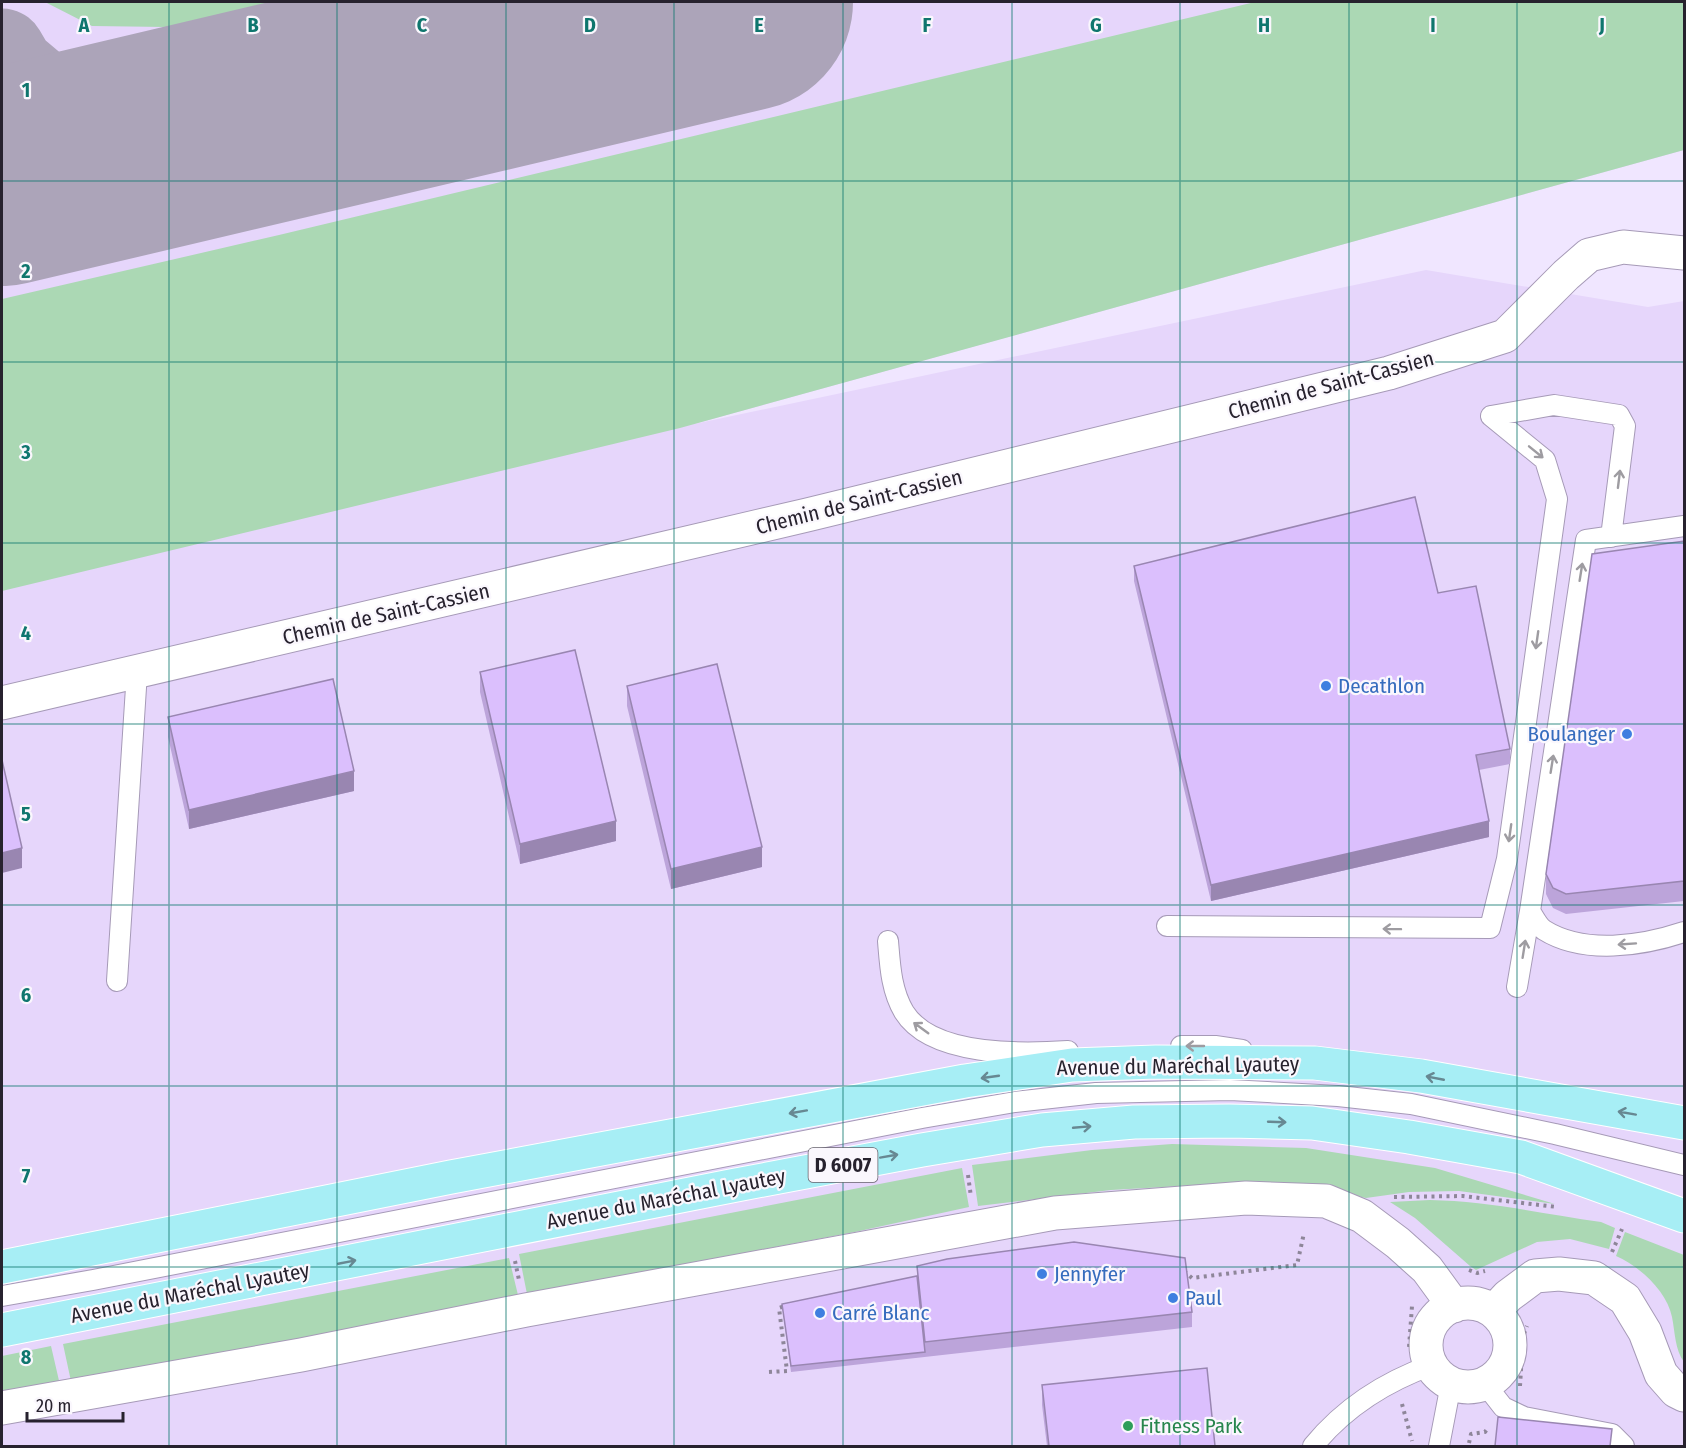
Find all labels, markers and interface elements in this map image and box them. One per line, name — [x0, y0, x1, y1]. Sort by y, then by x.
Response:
text: A — [78, 13, 91, 37]
text: B — [247, 13, 259, 37]
text: C — [417, 13, 428, 37]
text: D — [584, 13, 596, 37]
text: E — [754, 13, 764, 37]
text: F — [923, 13, 932, 37]
text: G — [1090, 13, 1102, 37]
text: H — [1258, 13, 1270, 37]
text: I — [1430, 13, 1436, 37]
text: J — [1598, 13, 1605, 37]
text: 1 — [22, 78, 30, 102]
text: 2 — [20, 259, 31, 283]
street label: Chemin de Saint-Cassien — [1225, 345, 1437, 425]
text: 3 — [20, 440, 31, 464]
one-way arrow — [1528, 446, 1544, 459]
street label: Chemin de Saint-Cassien — [753, 464, 965, 540]
one-way arrow — [1613, 470, 1624, 489]
one-way arrow — [1576, 562, 1587, 582]
street label: Chemin de Saint-Cassien — [280, 578, 492, 650]
text: 4 — [21, 621, 31, 645]
one-way arrow — [1532, 630, 1543, 649]
place label: Decathlon — [1338, 673, 1425, 699]
marker: Decathlon — [1319, 679, 1333, 693]
place label: Boulanger — [1527, 721, 1616, 747]
marker: Boulanger — [1620, 727, 1634, 741]
one-way arrow — [1547, 755, 1558, 775]
text: 5 — [21, 802, 31, 826]
one-way arrow — [1505, 823, 1516, 843]
one-way arrow — [1383, 923, 1403, 934]
one-way arrow — [1618, 938, 1638, 949]
one-way arrow — [1518, 940, 1529, 959]
text: 6 — [21, 983, 31, 1007]
one-way arrow — [914, 1022, 930, 1034]
one-way arrow — [1186, 1040, 1206, 1052]
street label: Avenue du Maréchal Lyautey — [1056, 1051, 1300, 1081]
one-way arrow — [981, 1072, 1000, 1083]
one-way arrow — [1426, 1072, 1445, 1083]
one-way arrow — [789, 1107, 808, 1118]
one-way arrow — [1618, 1107, 1637, 1118]
one-way arrow — [1266, 1117, 1286, 1128]
one-way arrow — [1071, 1121, 1091, 1132]
road number: D 6007 — [808, 1148, 878, 1182]
one-way arrow — [879, 1150, 898, 1161]
street label: Avenue du Maréchal Lyautey — [544, 1163, 788, 1235]
text: 7 — [22, 1164, 31, 1188]
one-way arrow — [337, 1256, 357, 1267]
street label: Avenue du Maréchal Lyautey — [68, 1257, 312, 1329]
place label: Jennyfer — [1054, 1261, 1126, 1287]
marker: Jennyfer — [1035, 1267, 1049, 1281]
place label: Paul — [1185, 1285, 1222, 1311]
marker: Paul — [1166, 1291, 1180, 1305]
place label: Carré Blanc — [832, 1300, 929, 1326]
marker: Carré Blanc — [813, 1306, 827, 1320]
text: 8 — [21, 1345, 32, 1369]
scale bar — [27, 1385, 123, 1423]
text: 20 m — [36, 1395, 71, 1417]
place label: Fitness Park — [1140, 1413, 1242, 1439]
marker: Fitness Park — [1121, 1419, 1135, 1433]

